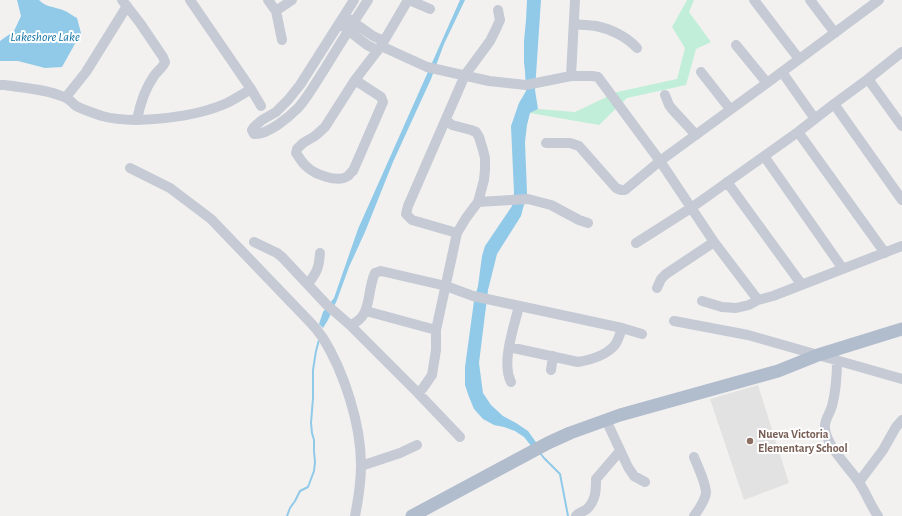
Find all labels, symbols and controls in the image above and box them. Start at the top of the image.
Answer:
water label: Lakeshore Lake [10,29,80,45]
place label: Nueva Victoria Elementary School [758,427,848,455]
marker: Nueva Victoria Elementary School [745,436,755,446]

